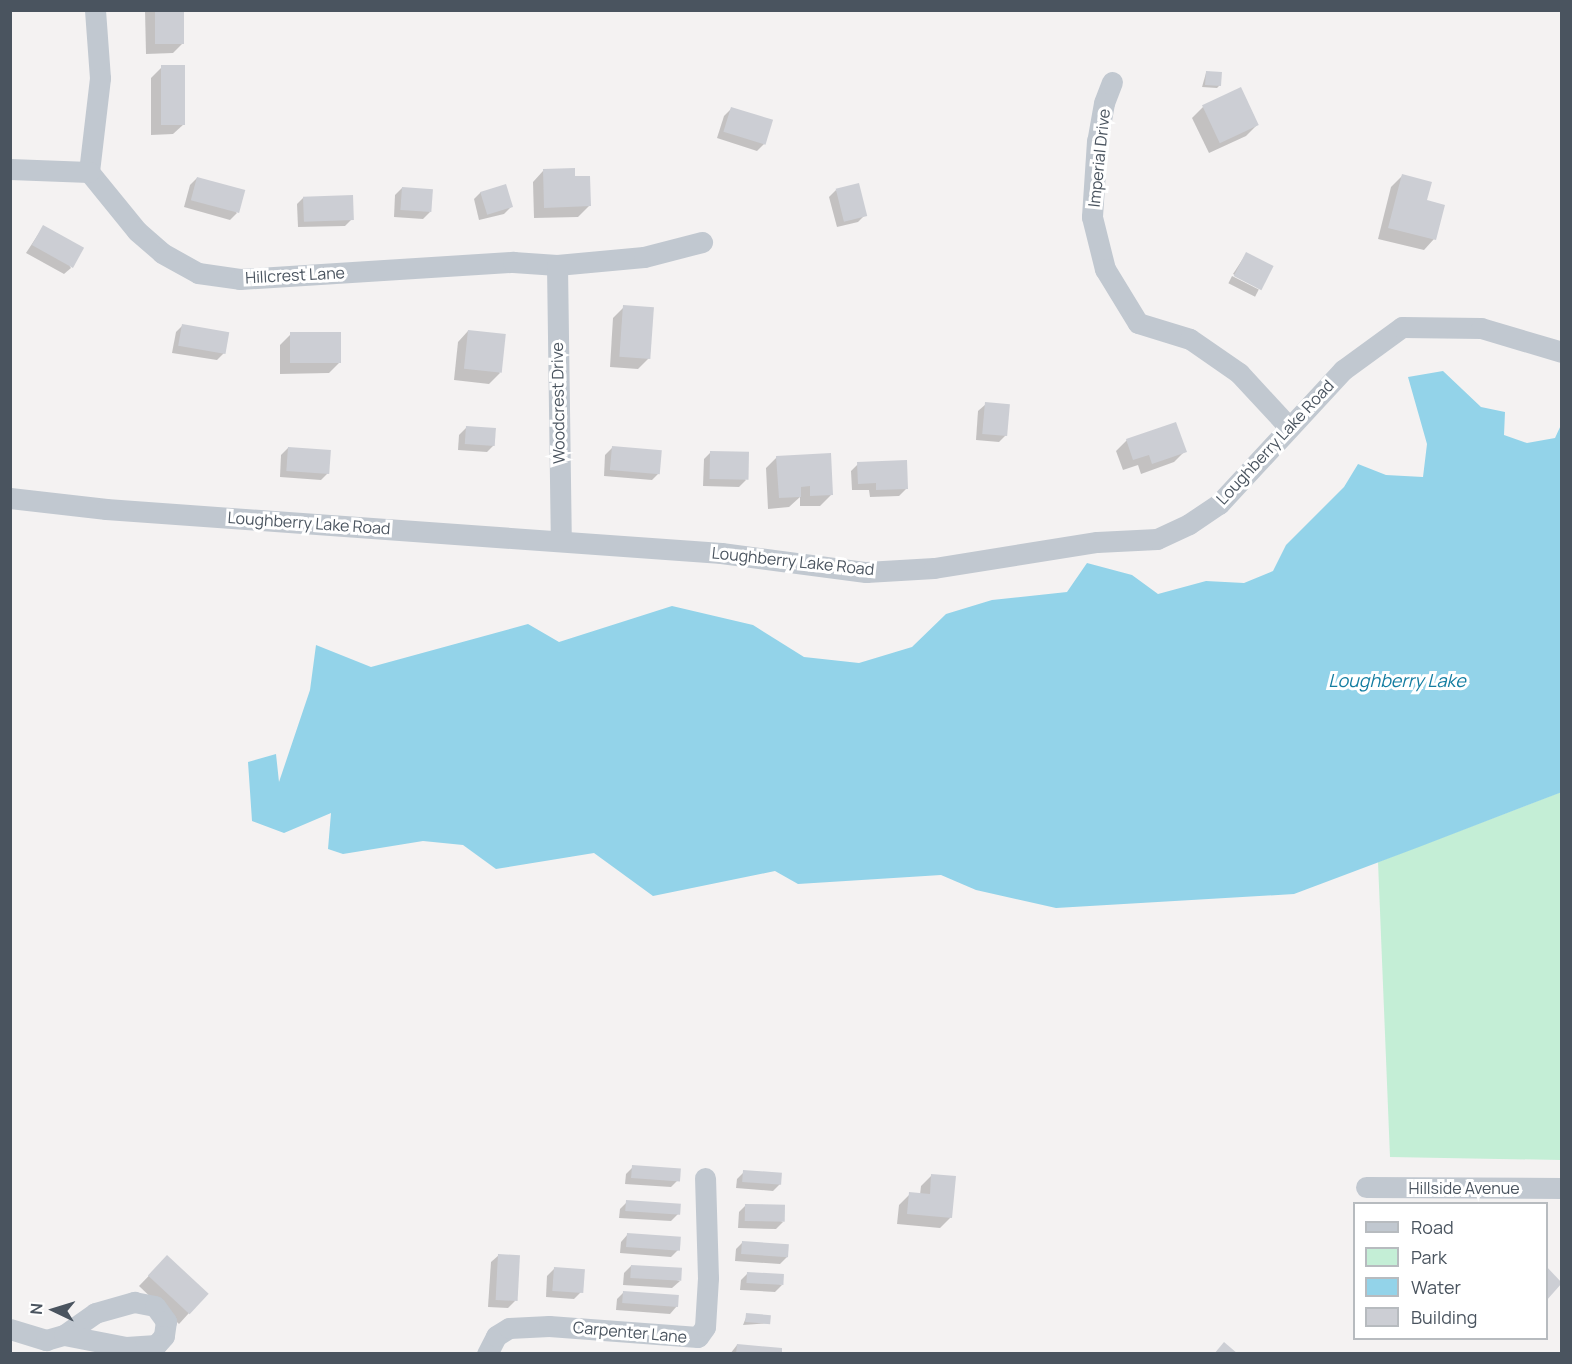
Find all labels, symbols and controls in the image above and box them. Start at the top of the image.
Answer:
street label: Imperial Drive [1084,108,1114,208]
street label: Hillcrest Lane [245,263,345,287]
street label: Woodcrest Drive [547,342,569,464]
street label: Loughberry Lake Road [1212,376,1338,508]
street label: Loughberry Lake Road [227,508,391,538]
street label: Loughberry Lake Road [711,543,875,579]
water label: Loughberry Lake [1328,669,1466,691]
street label: Hillside Avenue [1408,1178,1520,1198]
legend [1353,1202,1548,1340]
text: Road [1411,1215,1454,1239]
text: Park [1411,1245,1447,1269]
text: Water [1411,1275,1461,1299]
north arrow [24,1280,84,1340]
text: N [25,1302,47,1315]
text: Building [1411,1305,1477,1329]
street label: Carpenter Lane [572,1317,688,1347]

